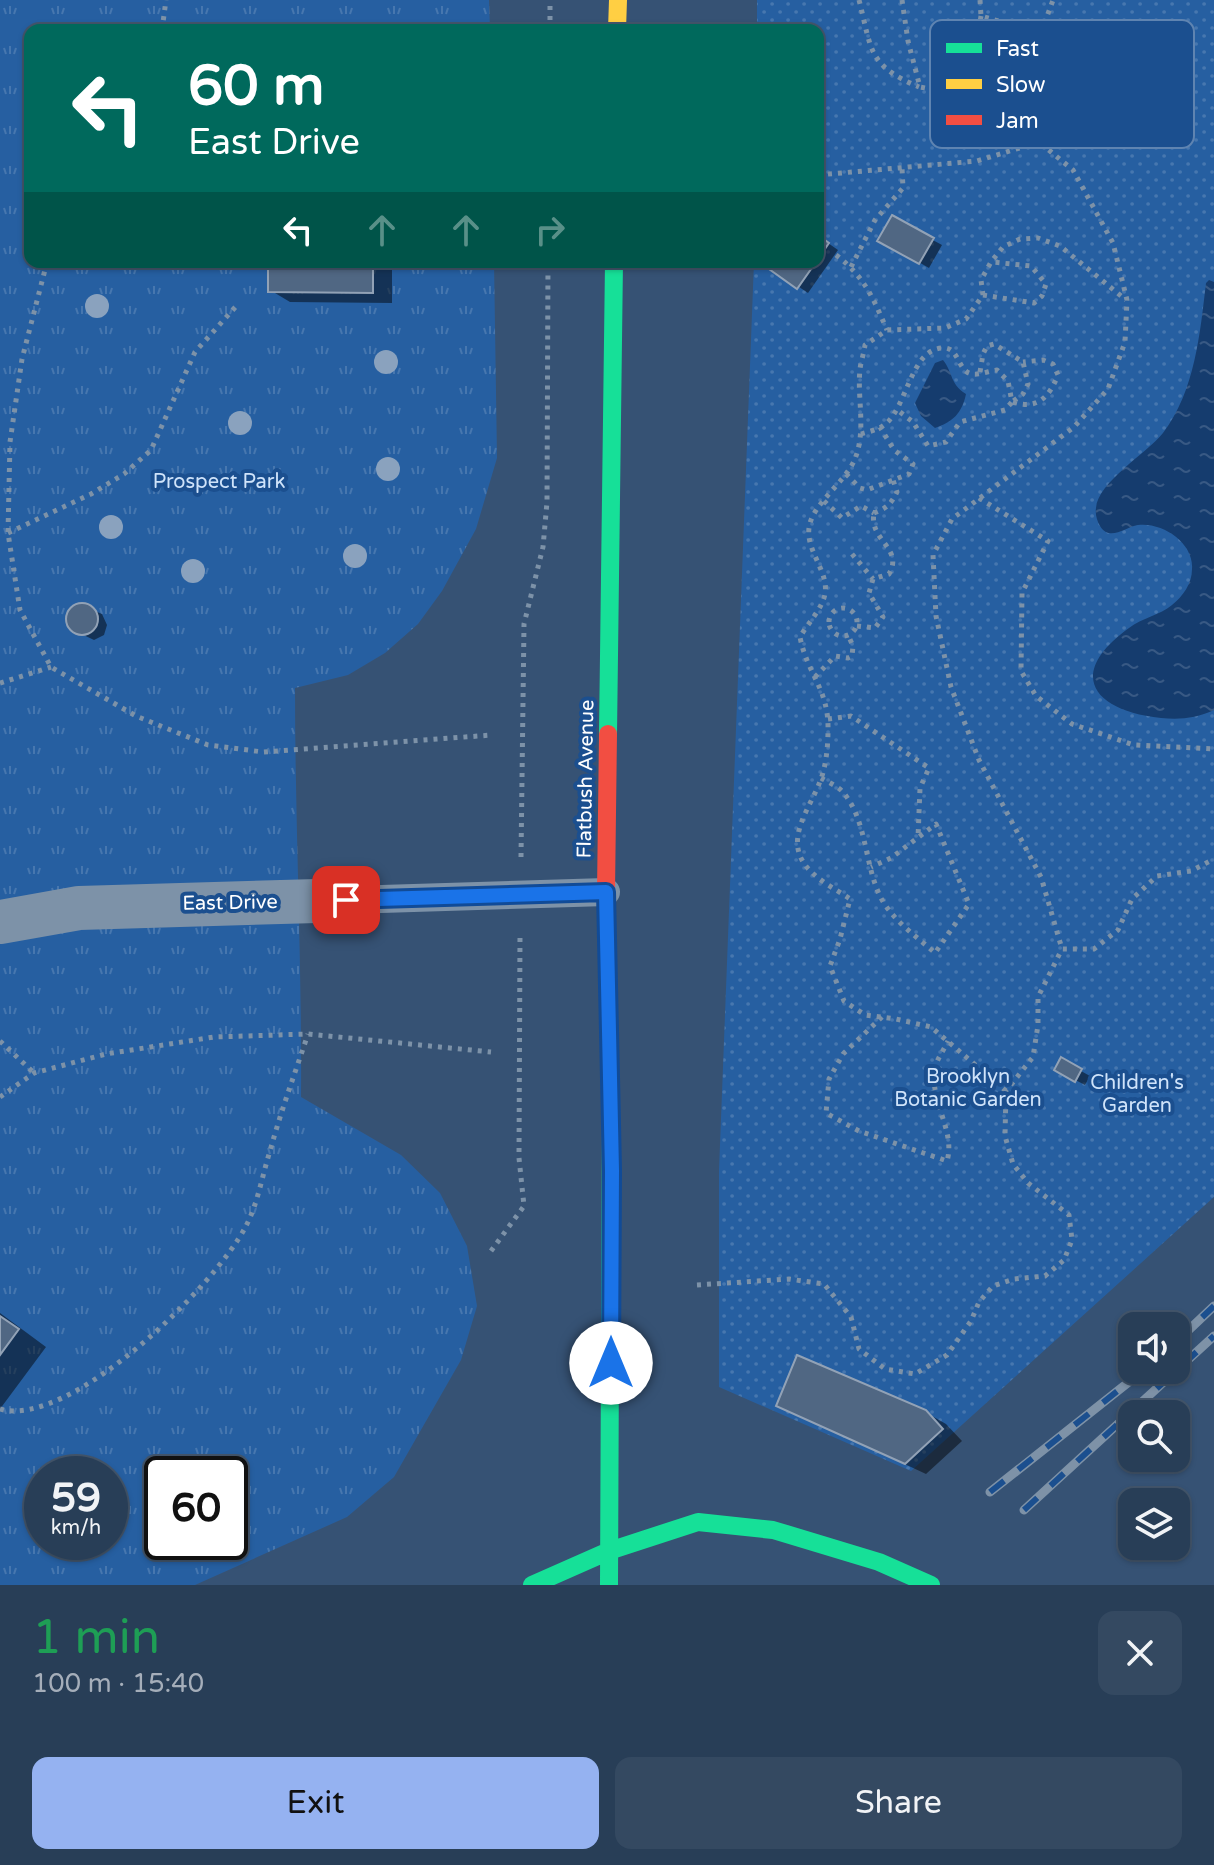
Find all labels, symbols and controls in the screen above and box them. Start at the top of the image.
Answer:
legend [930,20,1194,148]
text: Fast [996,36,1039,62]
text: 60 m [188,53,324,120]
icon: left [56,56,160,160]
text: Slow [996,72,1046,98]
text: Jam [996,108,1039,134]
text: East Drive [188,121,360,164]
icon: left [276,208,320,252]
icon: ahead [360,208,404,252]
icon: ahead [444,208,488,252]
icon: right [528,208,572,252]
park label: Prospect Park [153,470,285,494]
street label: Flatbush Avenue [573,699,599,859]
pin [312,866,380,934]
icon: arrive [324,878,368,922]
street label: East Drive [182,890,278,916]
park label: Brooklyn Botanic Garden [894,1065,1042,1112]
park label: Children's Garden [1090,1071,1184,1118]
map controls [1118,1312,1190,1560]
button: sound [1118,1312,1190,1384]
position arrow [569,1321,653,1405]
button: search [1118,1400,1190,1472]
speed limit sign: 60 [144,1456,248,1560]
text: 59 [51,1474,101,1522]
button: layers [1118,1488,1190,1560]
text: km/h [51,1516,101,1540]
text: 1 min [32,1609,160,1667]
button: close [1098,1611,1182,1695]
text: 100 m · 15:40 [32,1668,204,1699]
button: Exit [32,1757,599,1849]
button: Share [615,1757,1182,1849]

